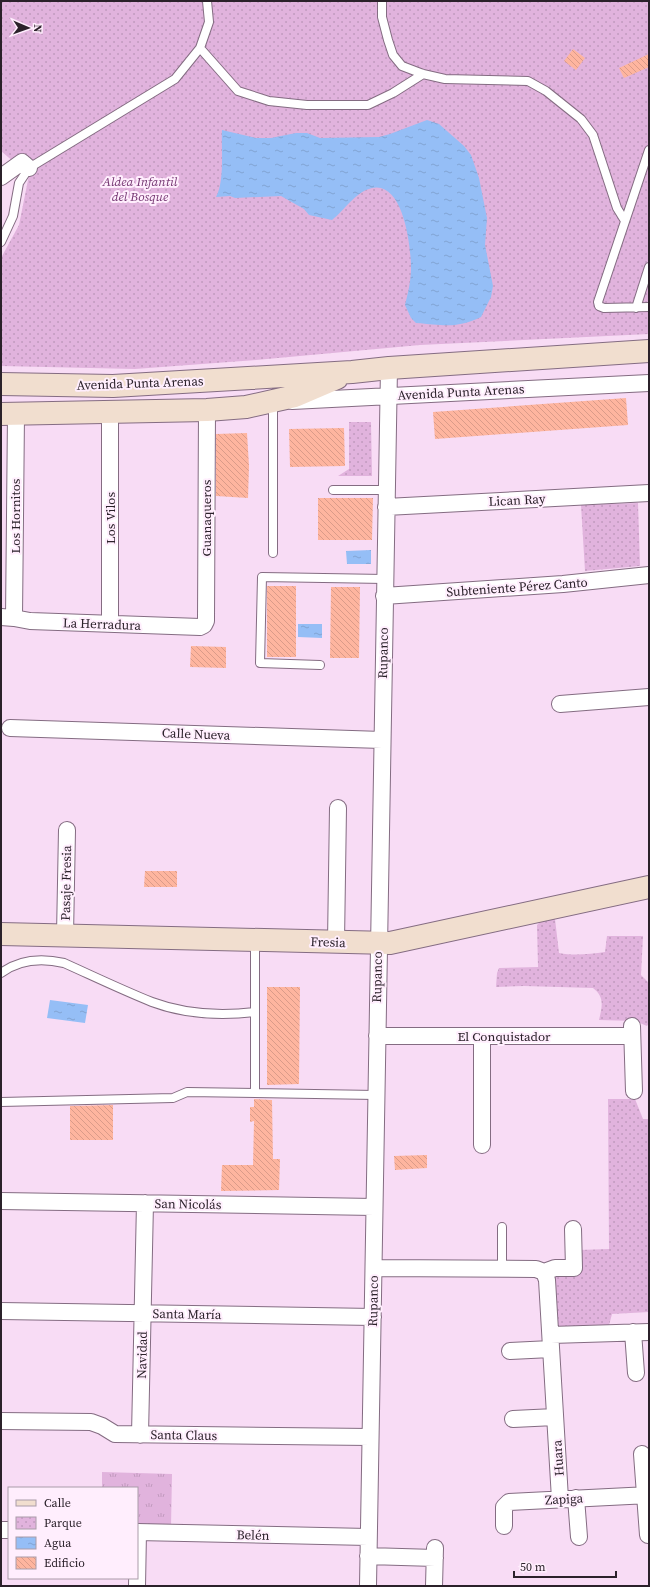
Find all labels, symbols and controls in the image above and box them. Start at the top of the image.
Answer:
north arrow [8,8,48,48]
text: N [30,24,45,33]
park label: Aldea Infantil del Bosque [102,173,178,205]
street label: Avenida Punta Arenas [76,372,204,394]
street label: Avenida Punta Arenas [397,380,525,404]
street label: Los Hornitos [7,478,24,553]
street label: Guanaqueros [198,479,215,556]
street label: Lican Ray [488,490,546,510]
street label: Los Vilos [102,492,119,544]
street label: Subteniente Pérez Canto [446,574,588,600]
street label: La Herradura [63,614,142,634]
street label: Rupanco [374,627,392,679]
street label: Calle Nueva [162,724,231,744]
street label: Pasaje Fresia [57,845,75,921]
street label: Fresia [310,933,346,951]
street label: Rupanco [368,951,386,1003]
street label: El Conquistador [457,1028,551,1045]
street label: San Nicolás [154,1195,222,1213]
street label: Rupanco [364,1275,382,1327]
street label: Santa María [152,1305,222,1323]
street label: Navidad [133,1331,151,1379]
street label: Santa Claus [151,1426,218,1444]
street label: Huara [548,1439,568,1477]
legend [8,1487,138,1579]
street label: Zapiga [545,1489,584,1508]
text: Calle [44,1495,71,1511]
text: Parque [44,1515,82,1531]
street label: Belén [236,1526,270,1544]
text: Agua [44,1535,72,1551]
scale bar [514,1553,616,1579]
text: Edificio [44,1555,85,1571]
text: 50 m [520,1559,546,1575]

